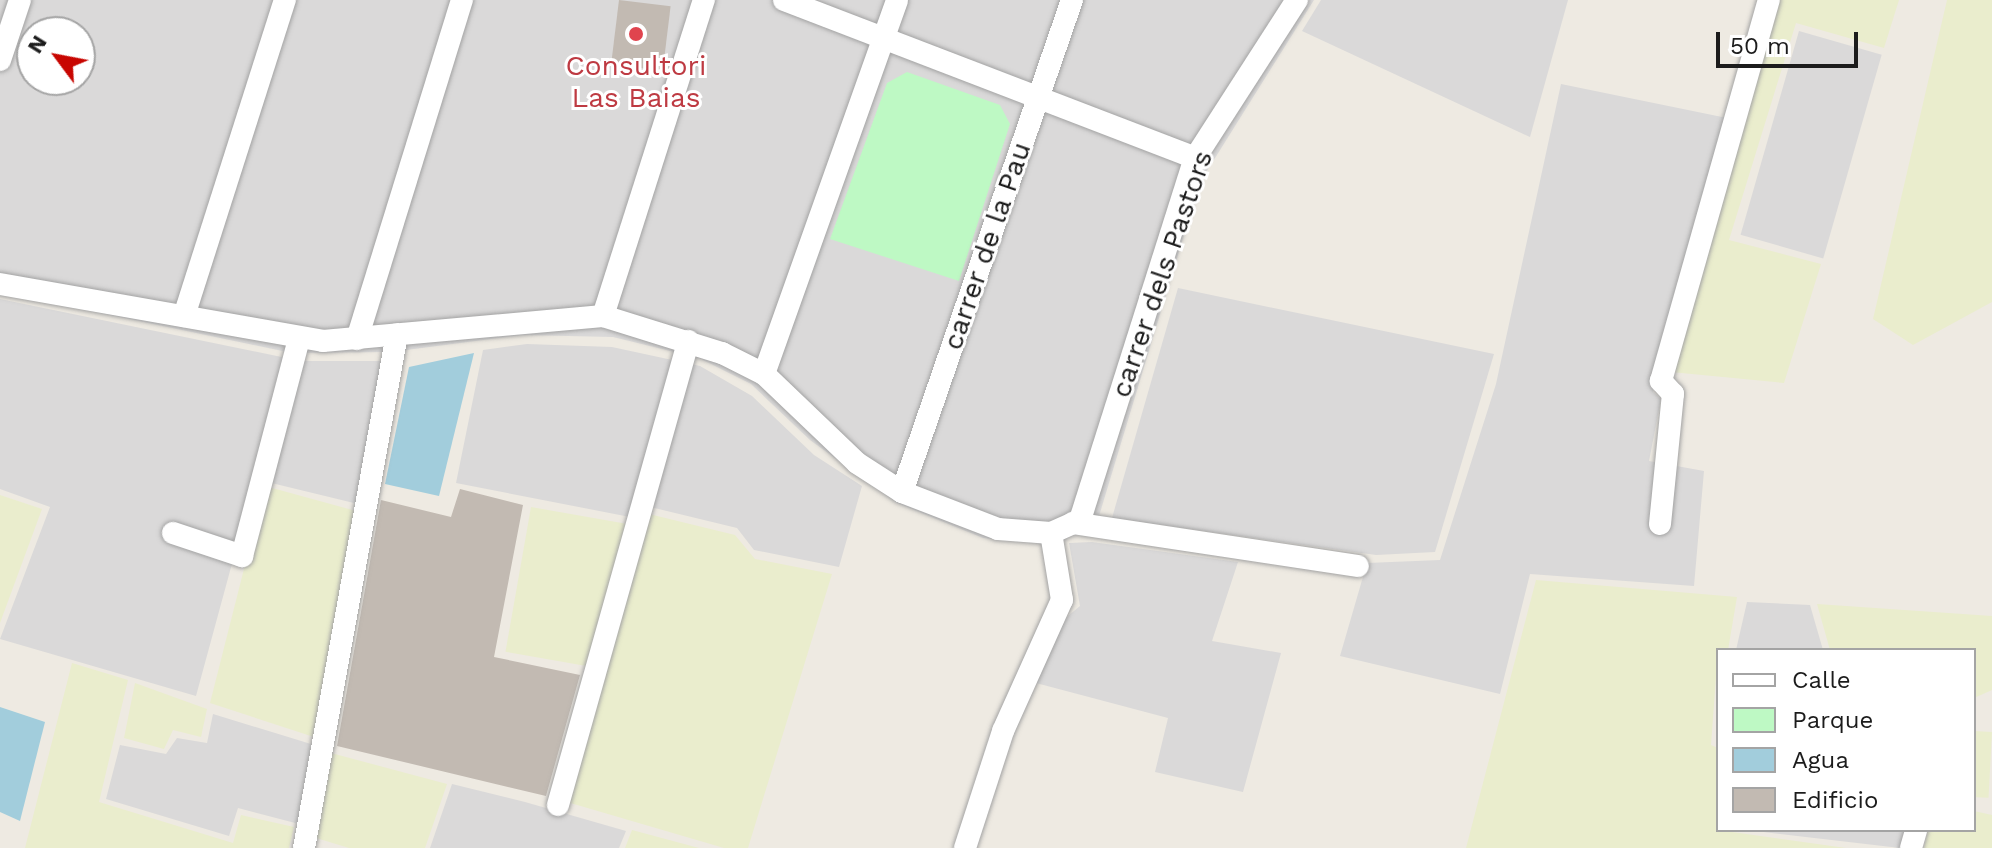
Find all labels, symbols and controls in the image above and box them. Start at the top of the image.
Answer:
north arrow [16,16,96,96]
scale bar [1720,16,1862,66]
marker: Consultori Las Baias [625,23,647,45]
text: N [22,31,52,58]
text: 50 m [1730,32,1790,60]
place label: Consultori Las Baias [566,49,706,115]
street label: carrer de la Pau [936,137,1038,355]
street label: carrer dels Pastors [1104,146,1220,402]
legend [1716,648,1976,832]
text: Calle [1792,666,1851,694]
text: Parque [1792,706,1873,734]
text: Agua [1792,746,1849,774]
text: Edificio [1792,786,1878,814]

